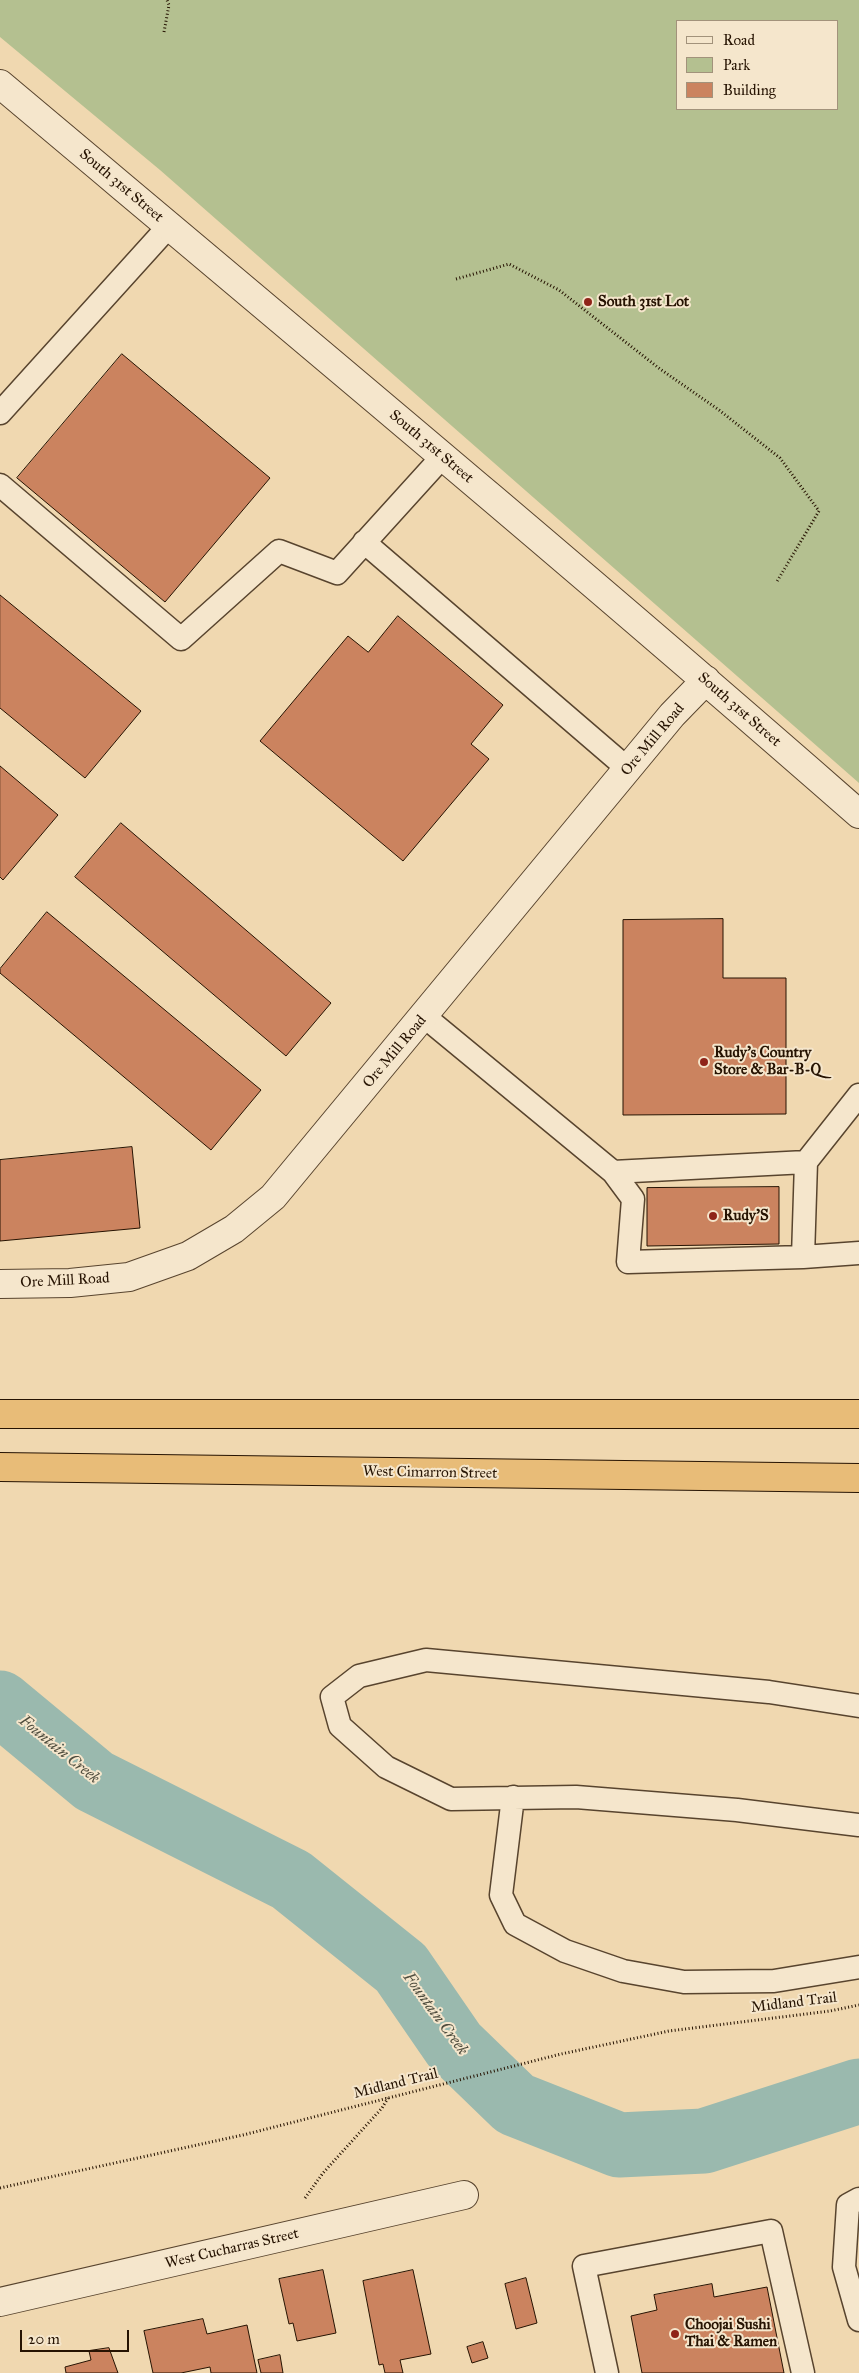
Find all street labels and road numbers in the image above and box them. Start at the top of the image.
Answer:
street label: South 31st Street [75,146,167,226]
street label: South 31st Street [385,407,477,487]
street label: South 31st Street [694,669,784,751]
street label: Ore Mill Road [617,700,689,780]
street label: Ore Mill Road [359,1012,431,1092]
street label: Ore Mill Road [20,1270,110,1292]
street label: West Cimarron Street [363,1463,497,1483]
street label: Midland Trail [750,1989,838,2017]
street label: Midland Trail [352,2065,440,2103]
street label: West Cucharras Street [163,2225,301,2273]

